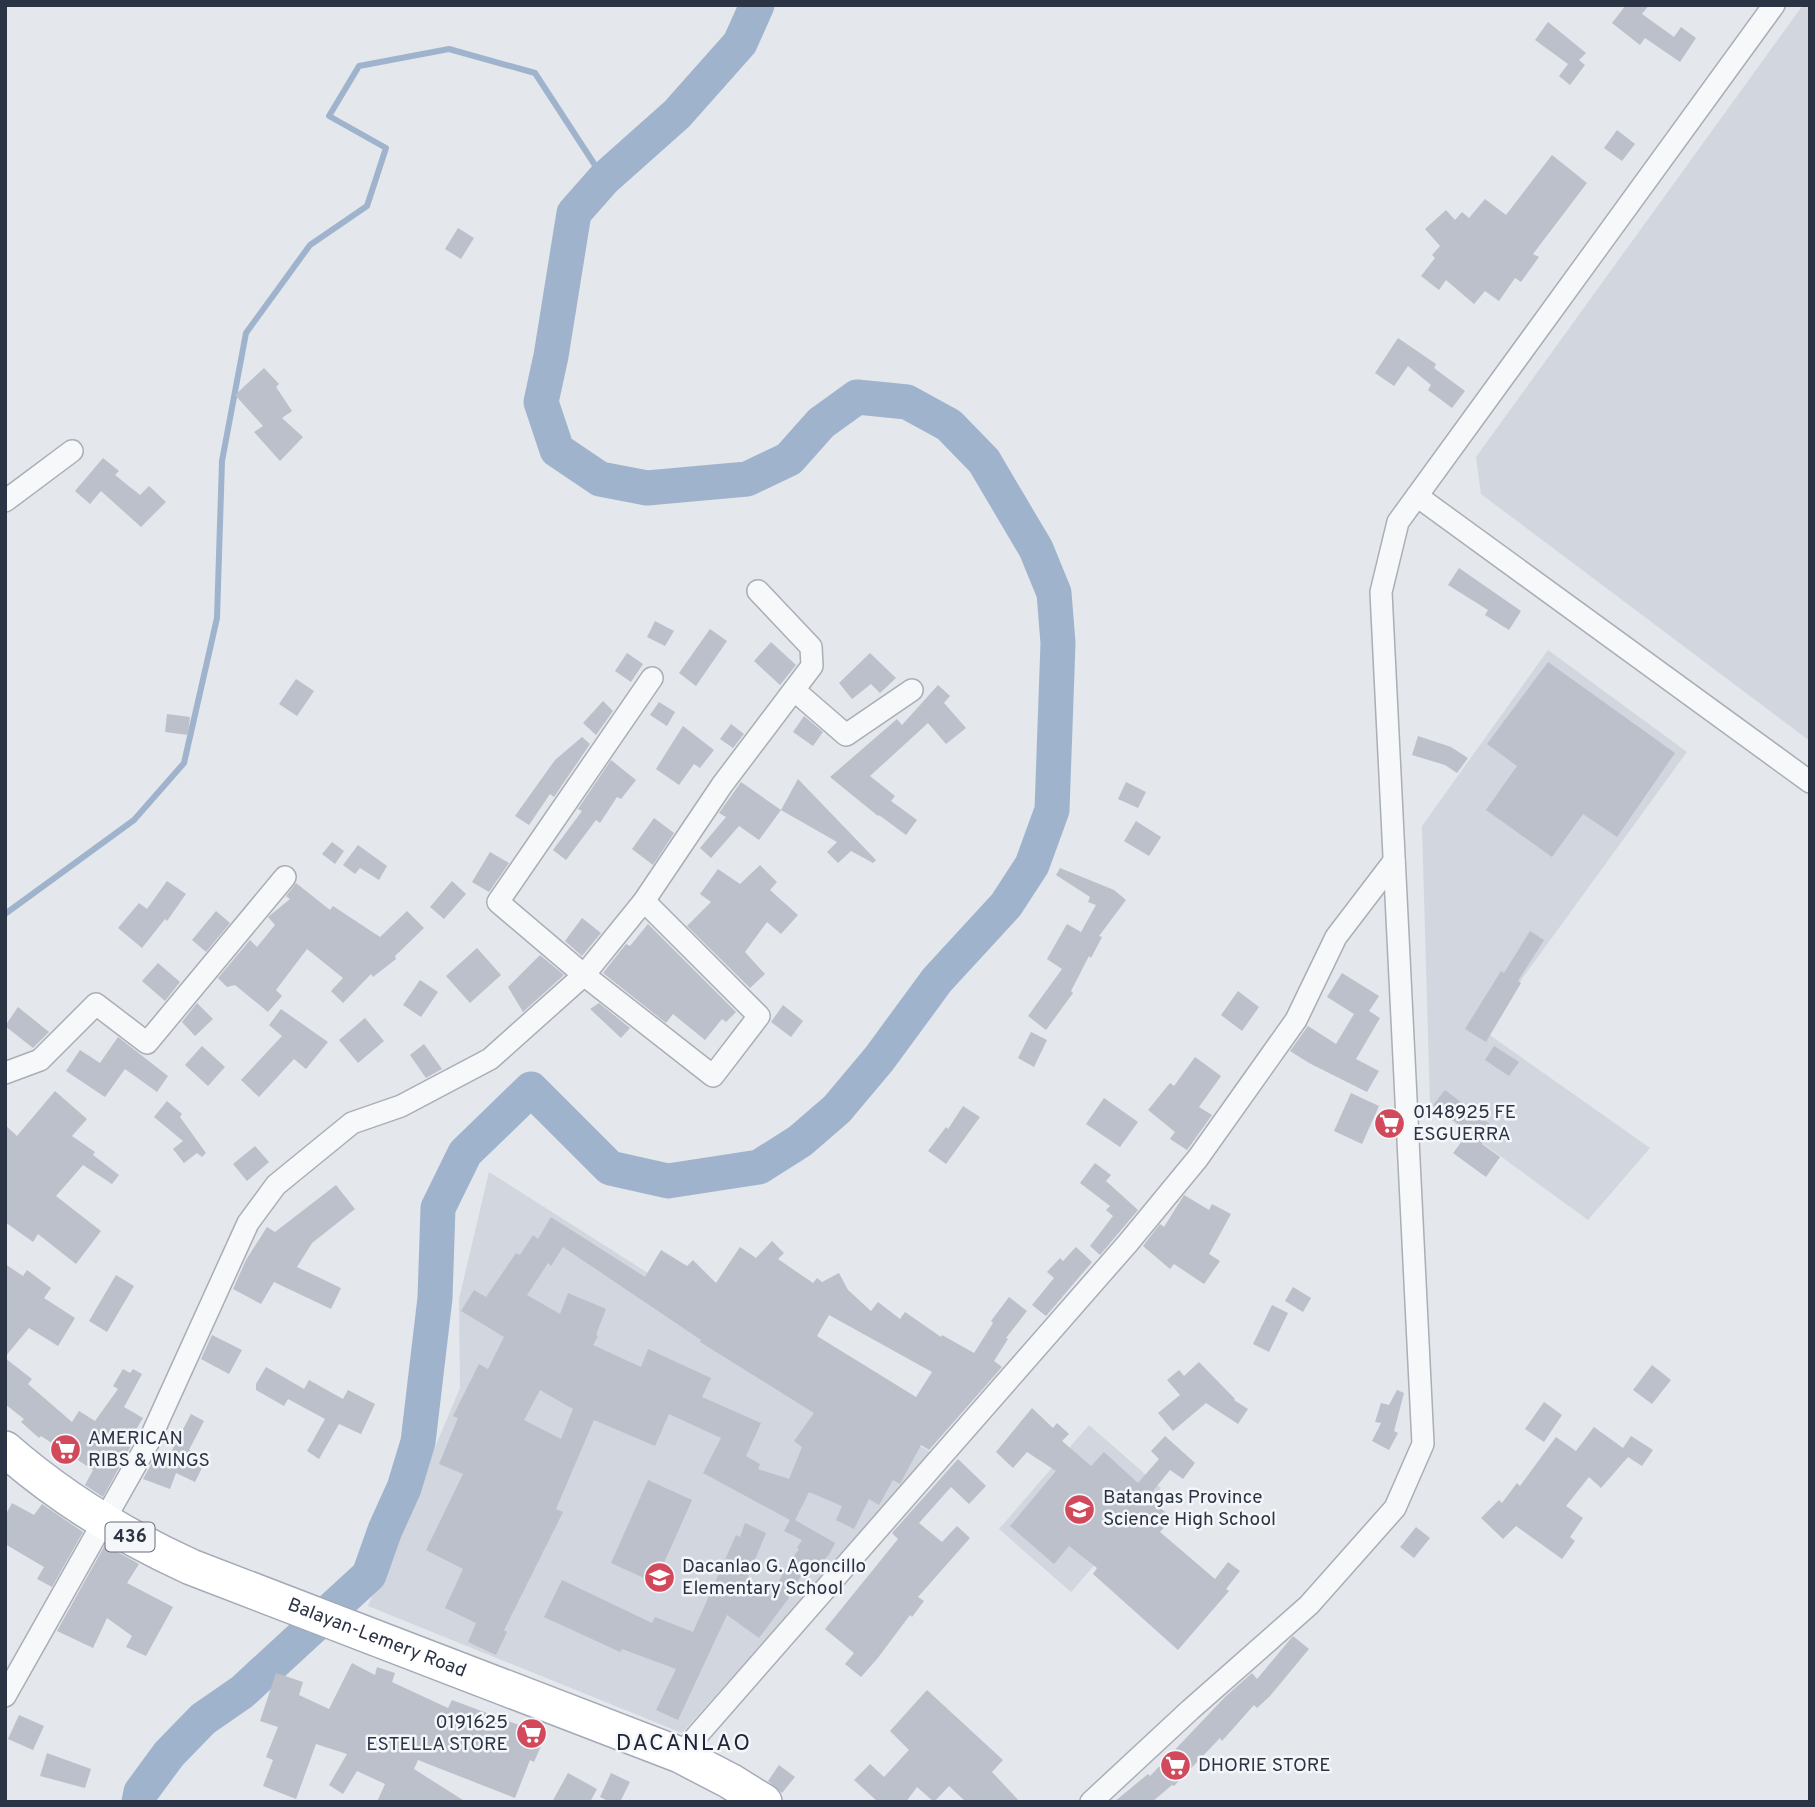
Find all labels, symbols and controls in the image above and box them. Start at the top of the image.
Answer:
place label: 0148925 FE ESGUERRA [1413,1101,1516,1147]
supermarket icon: 0148925 FE ESGUERRA [1373,1107,1407,1141]
place label: AMERICAN RIBS & WINGS [88,1427,210,1473]
supermarket icon: AMERICAN RIBS & WINGS [48,1433,82,1467]
place label: Batangas Province Science High School [1103,1486,1276,1532]
school or university icon: Batangas Province Science High School [1063,1492,1097,1526]
road number: 436 [106,1522,154,1552]
place label: Dacanlao G. Agoncillo Elementary School [682,1555,866,1601]
school or university icon: Dacanlao G. Agoncillo Elementary School [642,1561,676,1595]
street label: Balayan-Lemery Road [284,1593,469,1684]
place label: 0191625 ESTELLA STORE [366,1711,508,1757]
supermarket icon: 0191625 ESTELLA STORE [514,1717,548,1751]
district label: DACANLAO [616,1730,752,1759]
supermarket icon: DHORIE STORE [1158,1749,1192,1783]
place label: DHORIE STORE [1198,1754,1331,1778]

